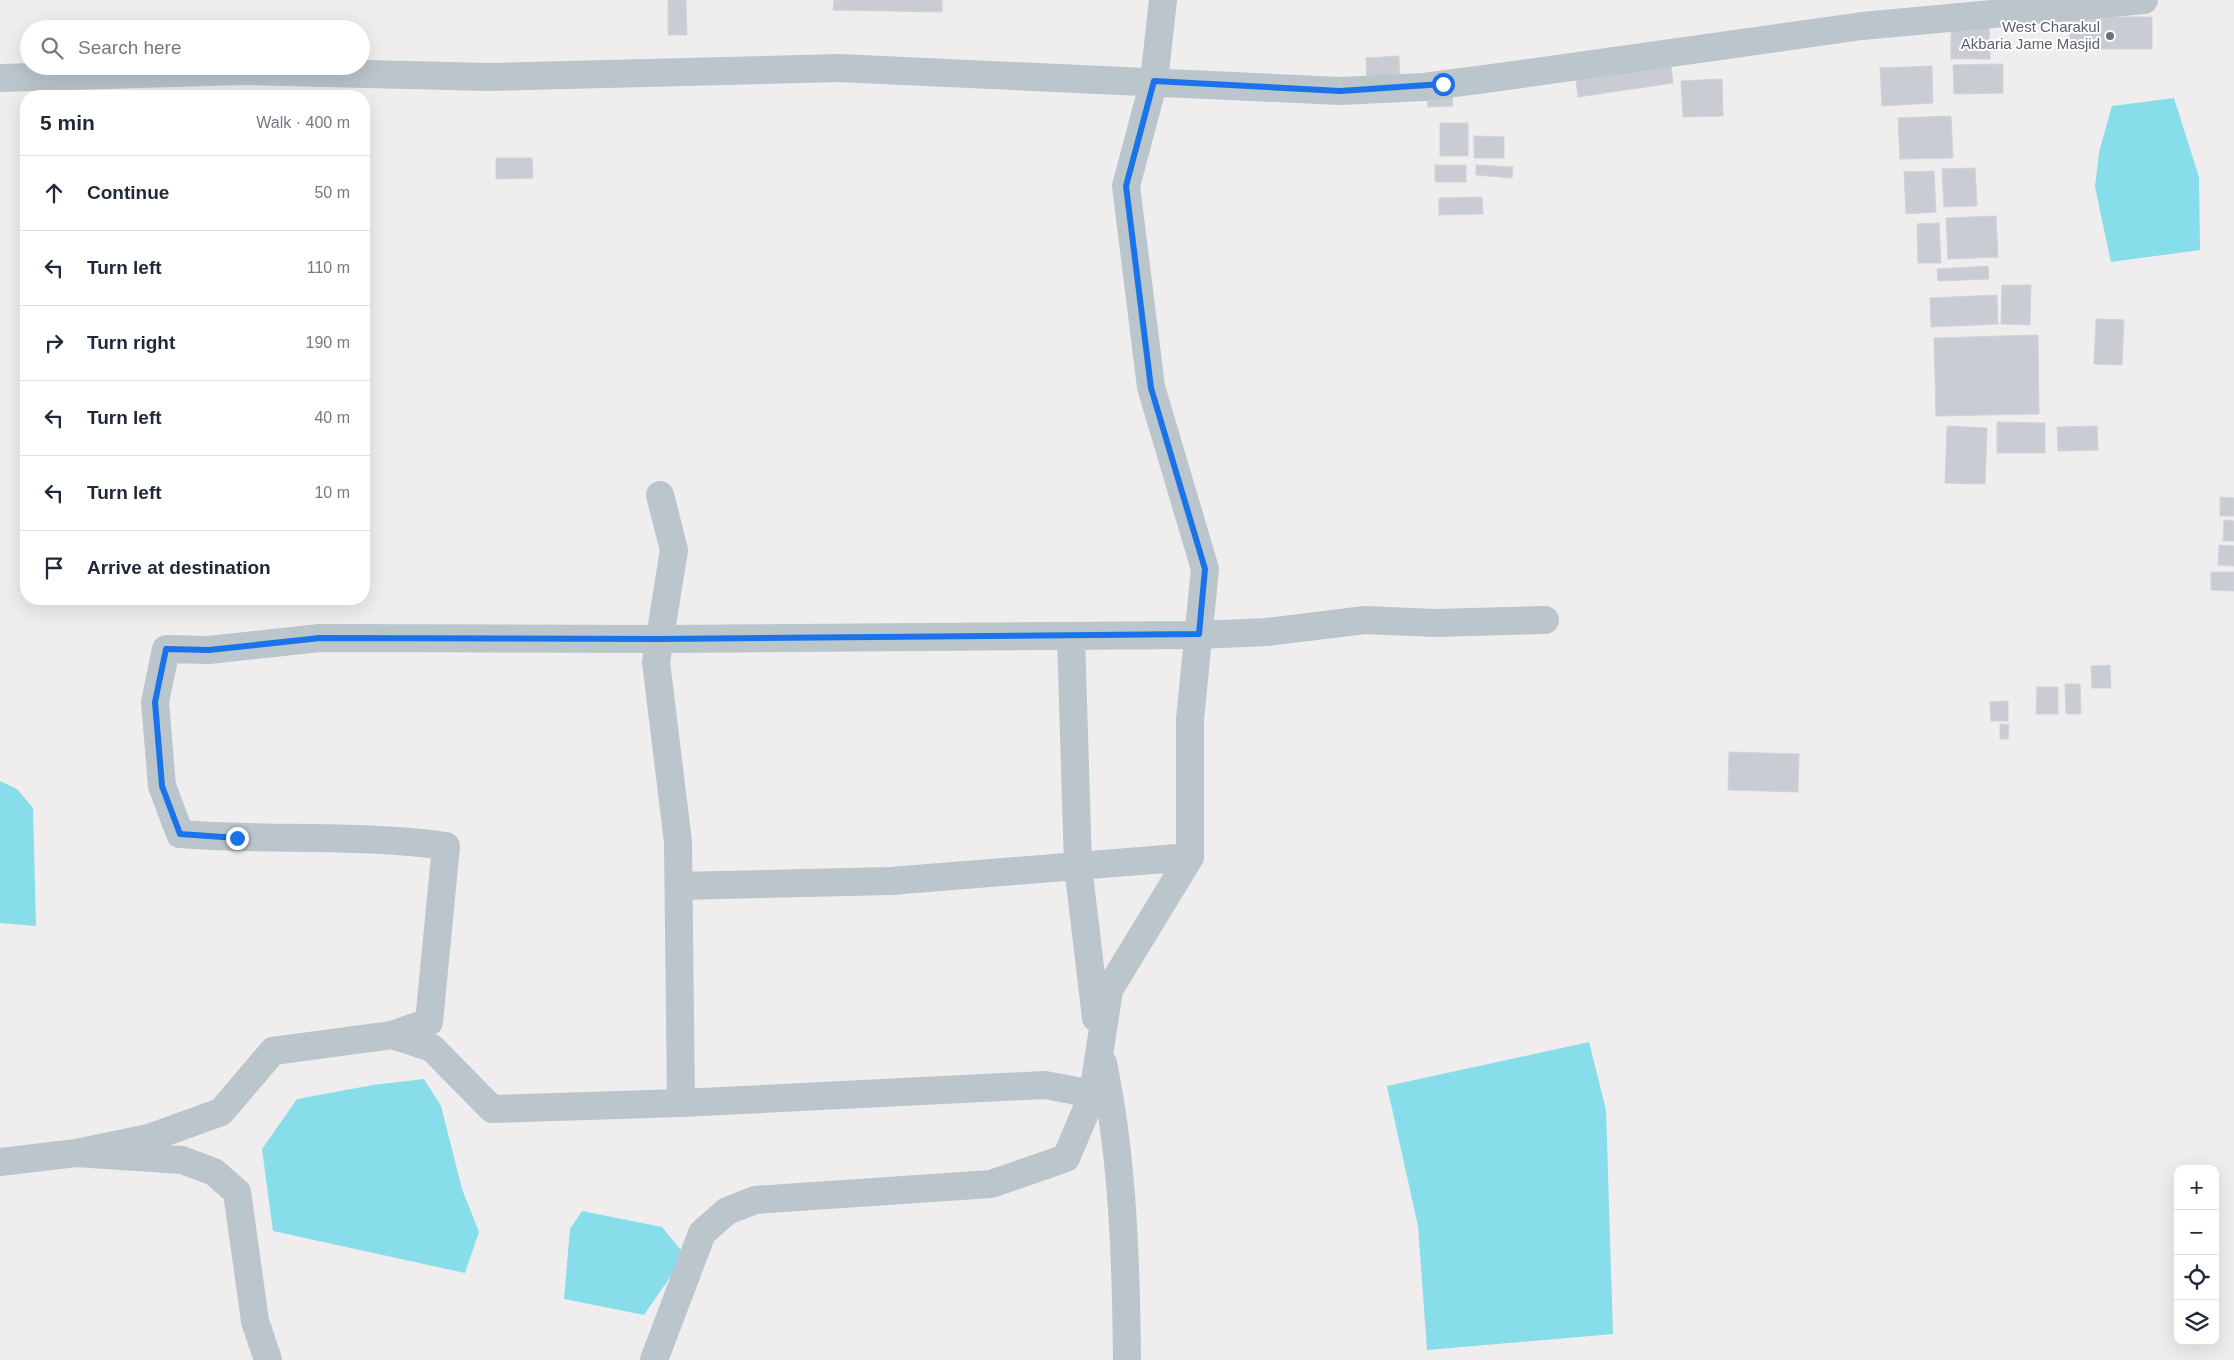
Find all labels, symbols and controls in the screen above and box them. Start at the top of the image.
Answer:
place label: West Charakul Akbaria Jame Masjid [1961,18,2100,52]
search box [20,20,370,75]
marker: West Charakul Akbaria Jame Masjid [2104,30,2116,42]
icon: search [38,34,66,62]
text: Search here [78,37,182,58]
route start [1432,73,1455,96]
text: 5 min [40,111,95,134]
text: Walk · 400 m [256,114,350,131]
icon: ahead [40,179,68,207]
text: Continue [87,182,169,203]
text: 50 m [314,184,350,201]
icon: left [40,254,68,282]
text: Turn left [87,257,162,278]
text: 110 m [307,259,350,276]
icon: right [40,329,68,357]
text: Turn right [87,332,175,353]
text: 190 m [306,334,350,351]
icon: left [40,404,68,432]
text: Turn left [87,407,162,428]
text: 40 m [314,409,350,426]
icon: left [40,479,68,507]
text: Turn left [87,482,162,503]
text: 10 m [314,484,350,501]
icon: arrive [40,554,68,582]
text: Arrive at destination [87,557,271,578]
route end [226,827,249,850]
map controls [2174,1165,2219,1345]
button: + [2174,1165,2219,1210]
button: − [2174,1210,2219,1255]
button: locate [2174,1255,2219,1300]
button: layers [2174,1300,2219,1345]

